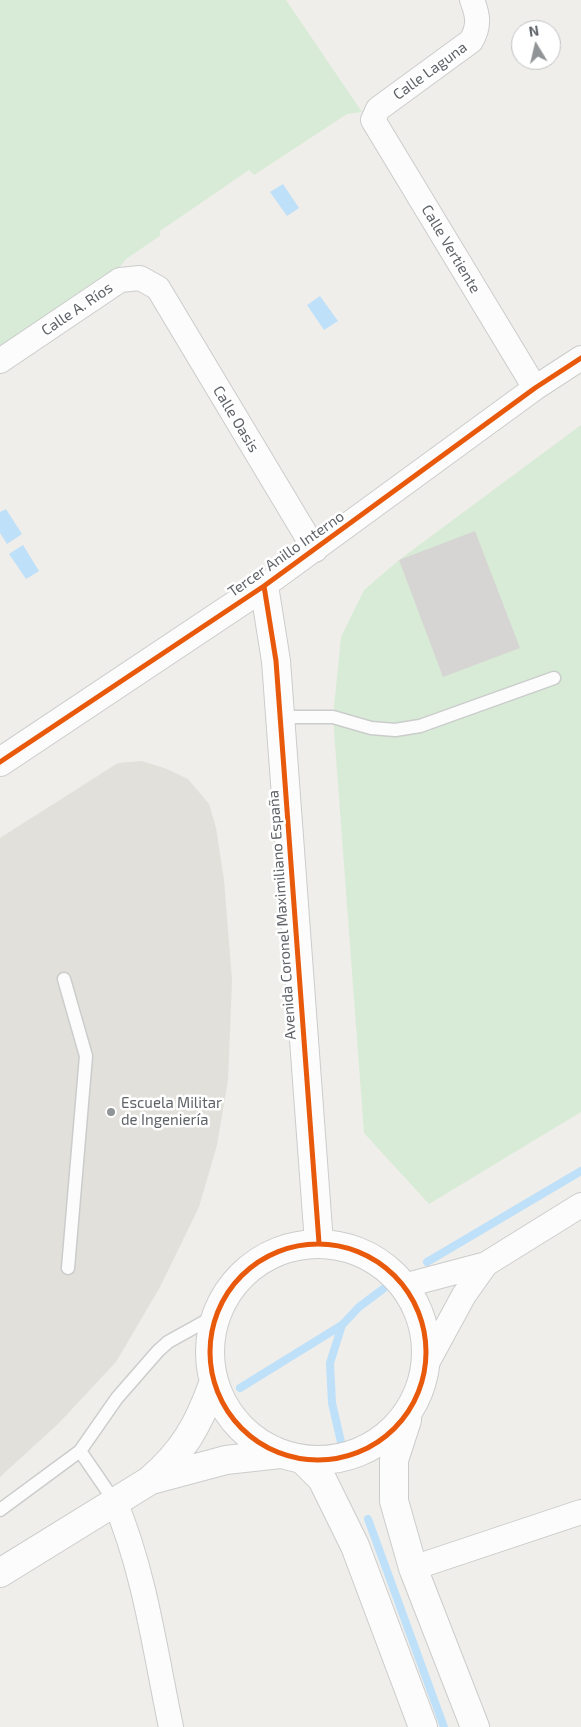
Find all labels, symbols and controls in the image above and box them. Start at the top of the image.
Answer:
north arrow [511,20,561,70]
text: N [527,21,540,40]
street label: Calle Laguna [390,38,470,104]
street label: Calle Vertiente [418,202,484,296]
street label: Calle A. Ríos [38,279,116,339]
street label: Calle Oasis [209,383,263,455]
street label: Tercer Anillo Interno [224,507,348,601]
street label: Avenida Coronel Maximiliano España [264,790,300,1040]
place label: Escuela Militar de Ingeniería [121,1094,222,1129]
marker: Escuela Militar de Ingeniería [105,1106,117,1118]

